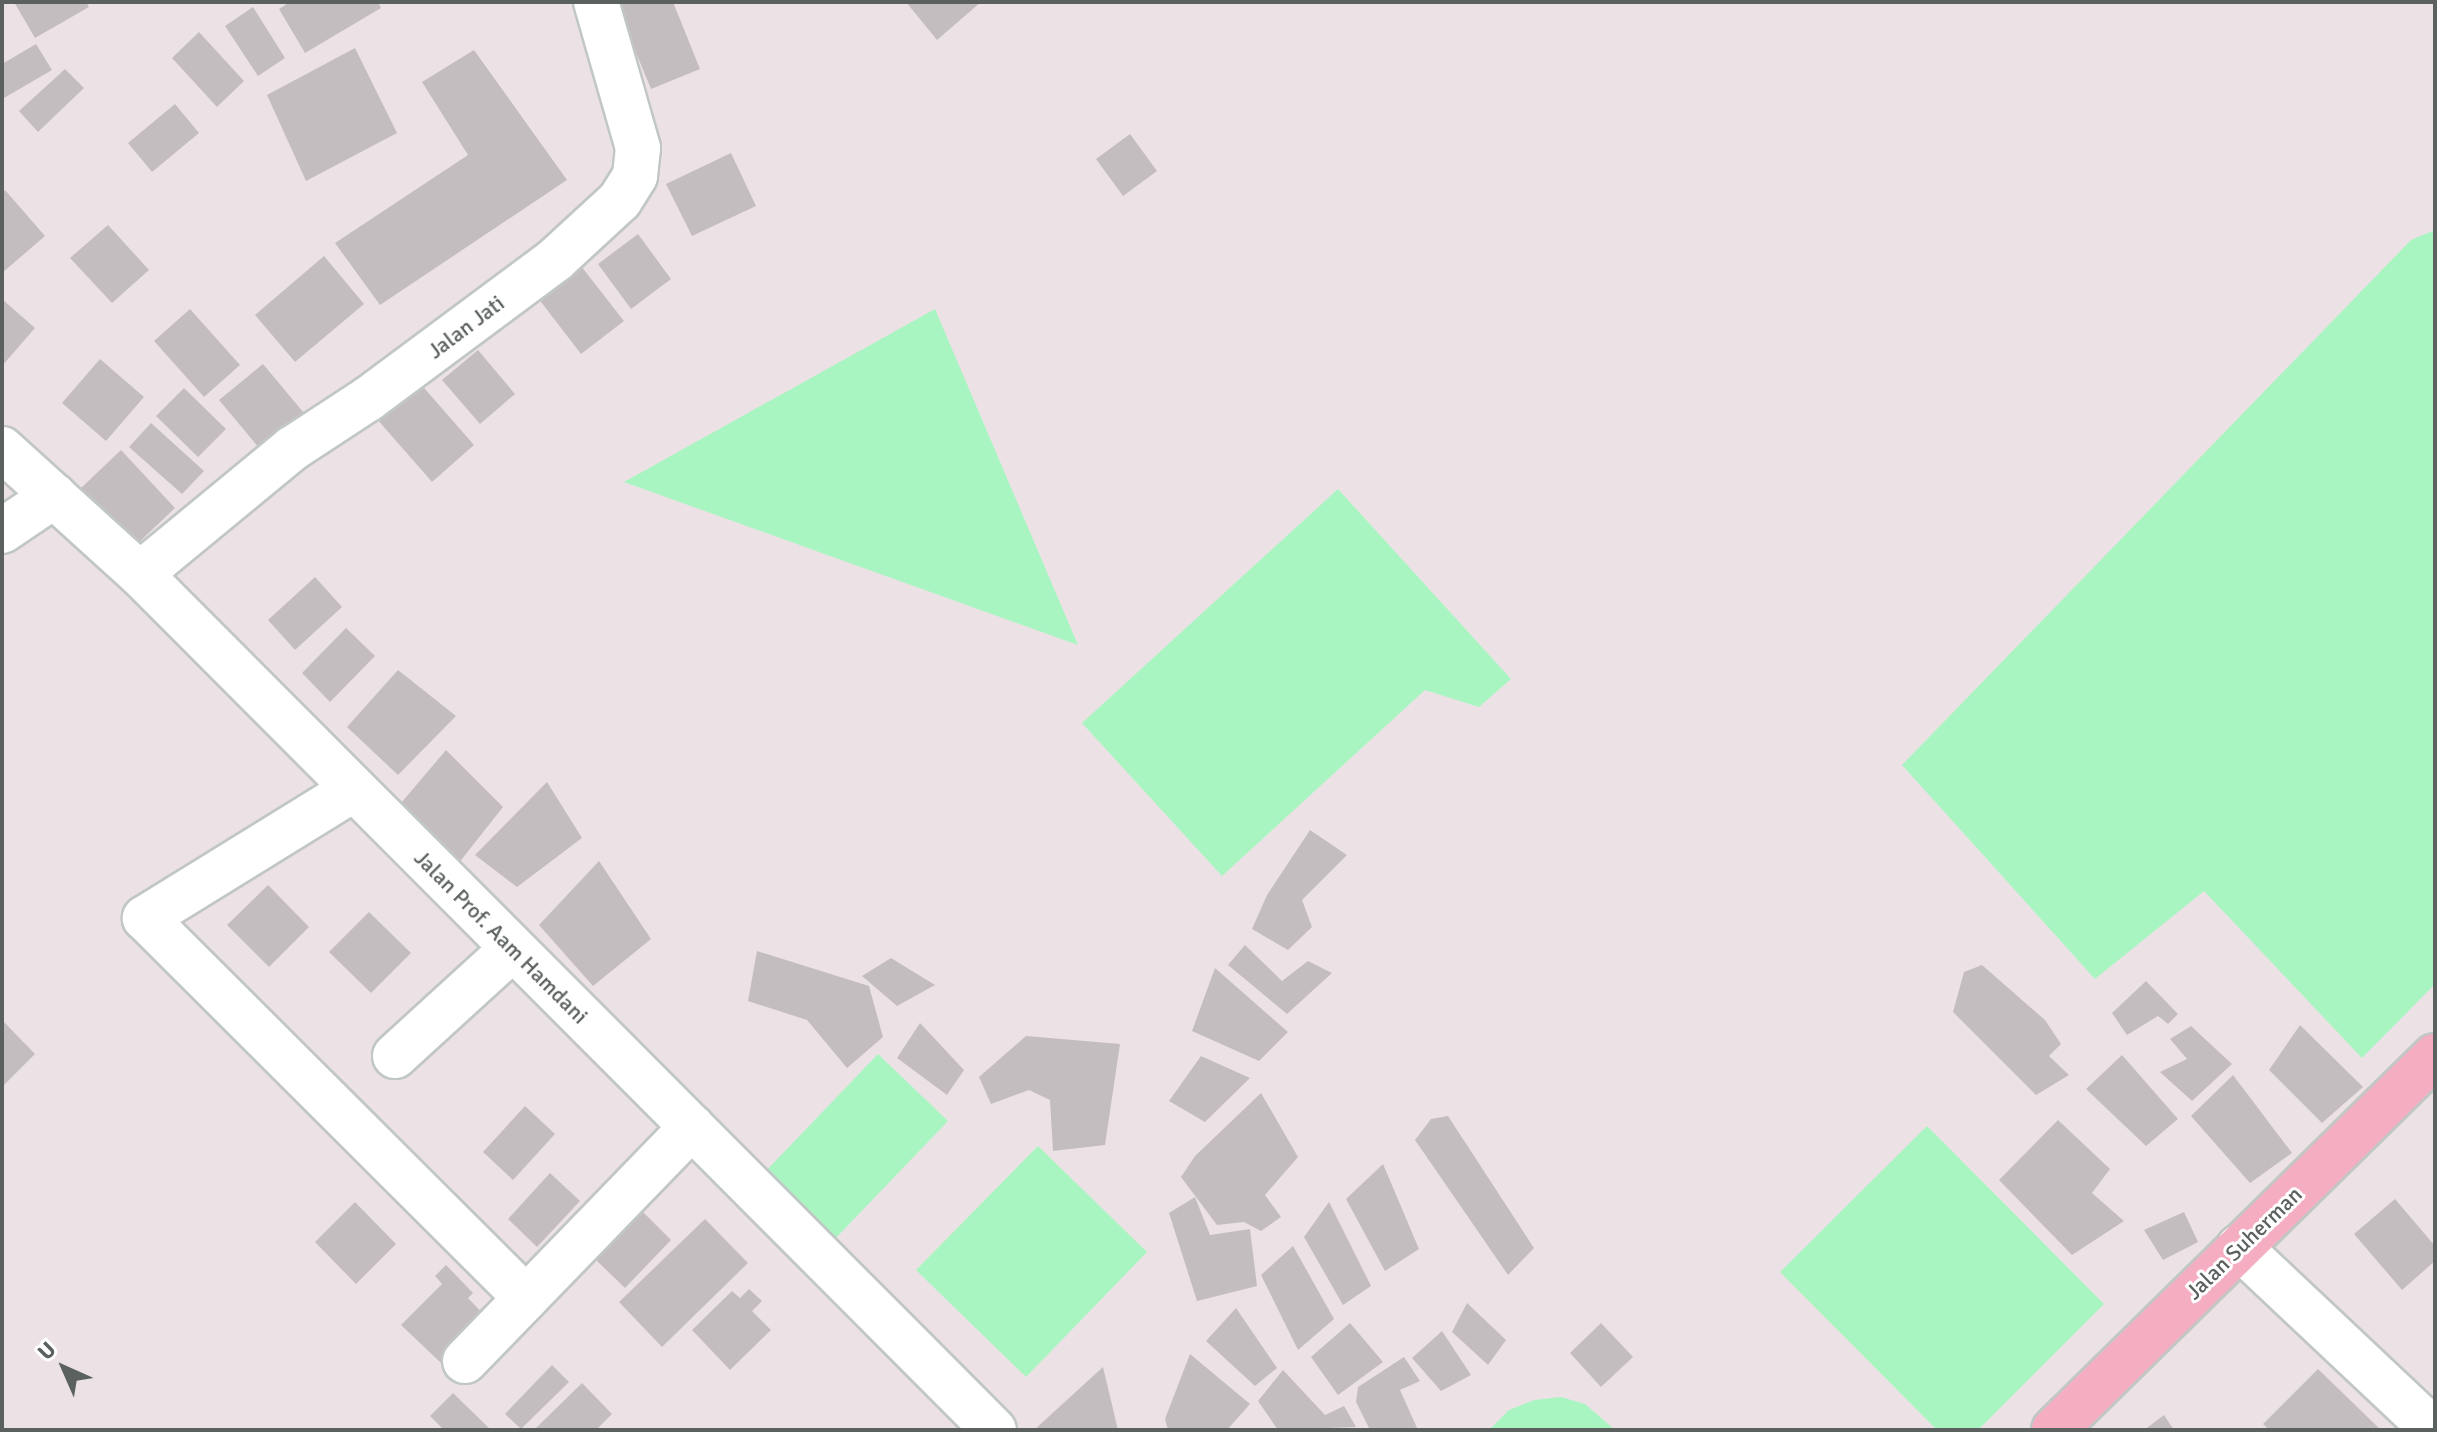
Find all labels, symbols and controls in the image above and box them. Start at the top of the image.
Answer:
street label: Jalan Jati [423,290,509,364]
street label: Jalan Prof. Aam Hamdani [409,845,593,1029]
street label: Jalan Suherman [2181,1181,2307,1305]
north arrow [24,1328,104,1408]
text: U [32,1336,61,1365]

